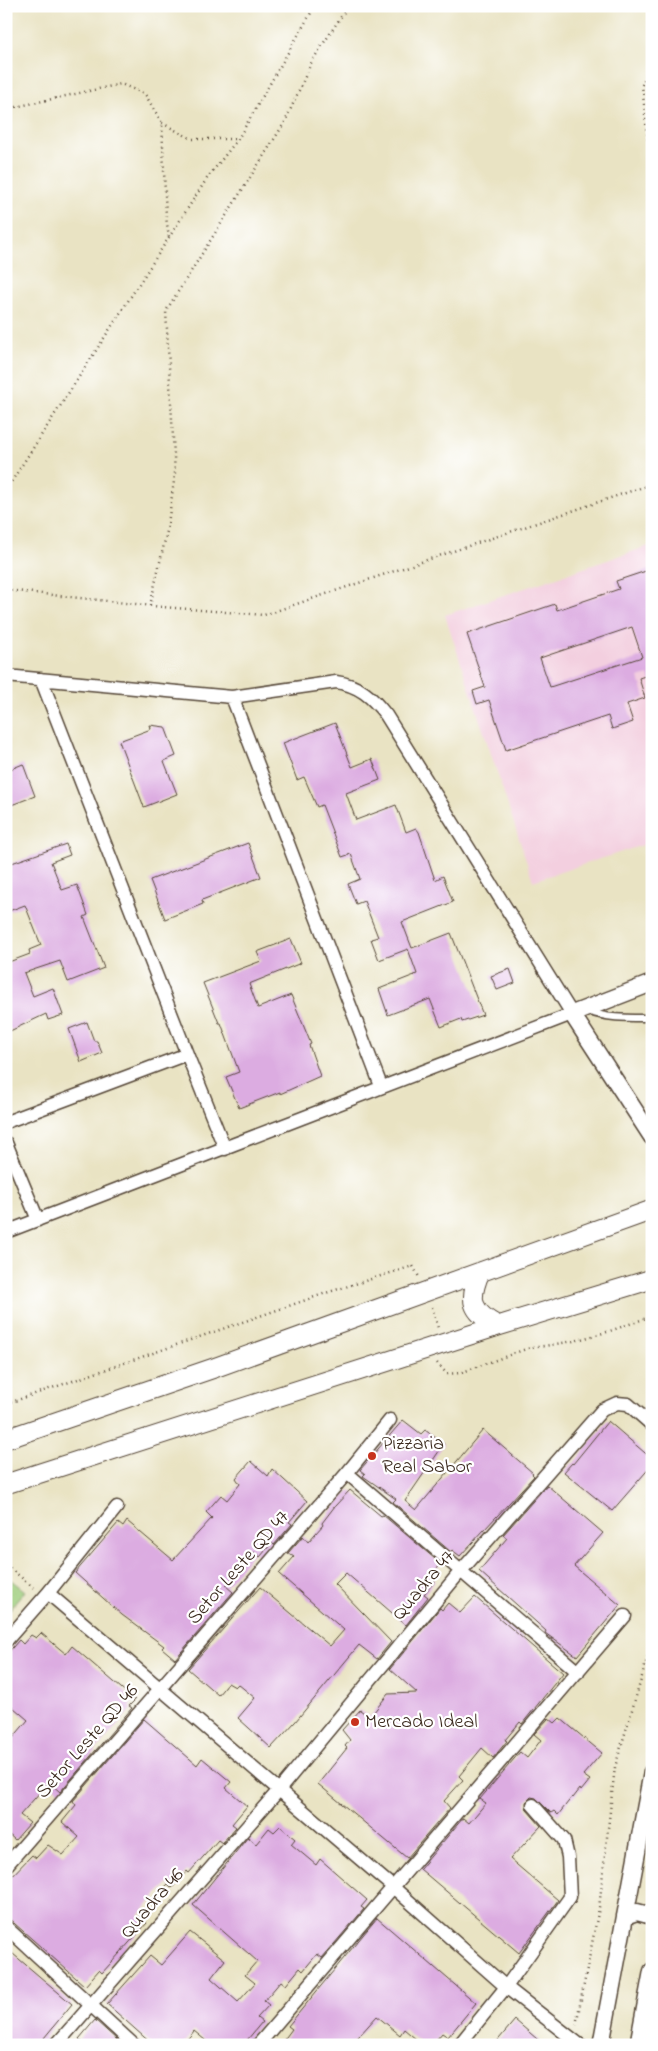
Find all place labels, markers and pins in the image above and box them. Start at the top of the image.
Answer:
place label: Pizzaria Real Sabor [382,1430,473,1482]
marker: Pizzaria Real Sabor [366,1450,378,1462]
place label: Mercado Ideal [365,1708,478,1737]
marker: Mercado Ideal [349,1716,361,1728]

